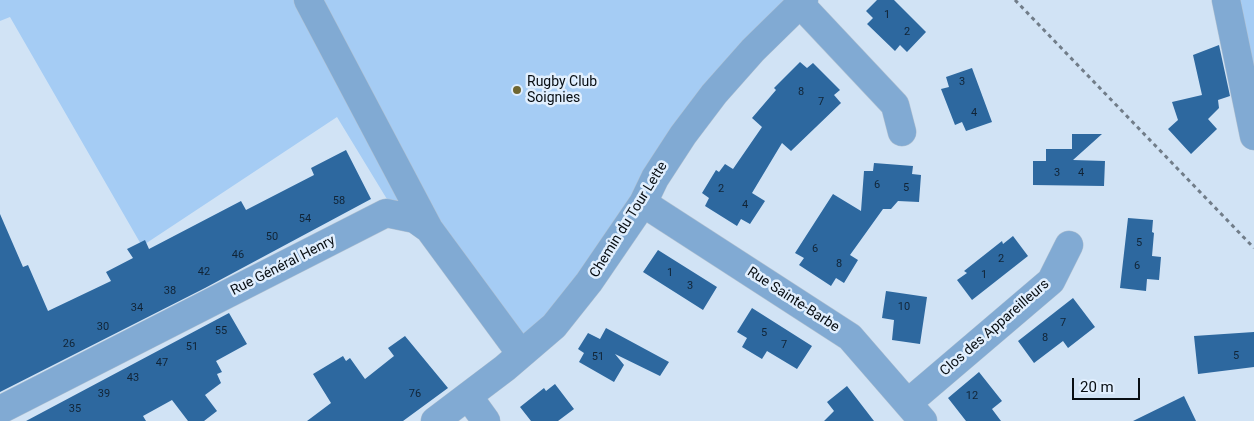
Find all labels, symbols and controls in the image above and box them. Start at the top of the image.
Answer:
house number: 1 [884,8,890,22]
house number: 2 [904,25,910,39]
place label: Rugby Club Soignies [527,74,597,106]
house number: 3 [959,75,965,89]
marker: Rugby Club Soignies [511,84,523,96]
house number: 8 [798,85,804,99]
house number: 7 [818,95,824,109]
house number: 4 [971,106,977,120]
street label: Chemin du Tour Lette [587,159,671,281]
house number: 3 [1054,166,1060,180]
house number: 4 [1078,166,1084,180]
house number: 6 [874,178,880,192]
house number: 5 [903,181,909,195]
house number: 2 [718,182,724,196]
house number: 58 [333,194,345,208]
house number: 4 [742,198,748,212]
house number: 54 [299,212,311,226]
house number: 50 [266,230,278,244]
street label: Rue Général Henry [228,232,338,300]
house number: 5 [1136,236,1142,250]
house number: 6 [812,242,818,256]
house number: 46 [232,248,244,262]
house number: 2 [998,252,1004,266]
house number: 8 [836,257,842,271]
house number: 6 [1134,259,1140,273]
street label: Rue Sainte-Barbe [744,264,842,336]
house number: 42 [198,265,210,279]
house number: 1 [667,266,673,280]
house number: 1 [981,268,987,282]
street label: Clos des Appareilleurs [937,276,1053,380]
house number: 3 [687,279,693,293]
house number: 38 [164,284,176,298]
house number: 10 [898,300,910,314]
house number: 34 [131,301,143,315]
house number: 7 [1060,316,1066,330]
house number: 30 [97,320,109,334]
house number: 55 [215,324,227,338]
house number: 5 [761,326,767,340]
house number: 8 [1042,331,1048,345]
house number: 26 [63,337,75,351]
house number: 7 [781,338,787,352]
house number: 51 [186,340,198,354]
house number: 5 [1233,349,1239,363]
house number: 51 [592,350,604,364]
house number: 47 [156,356,168,370]
scale bar [1074,368,1142,400]
house number: 43 [127,371,139,385]
text: 20 m [1080,378,1114,396]
house number: 39 [98,387,110,401]
house number: 76 [409,387,421,401]
house number: 12 [966,389,978,403]
house number: 35 [69,402,81,416]

